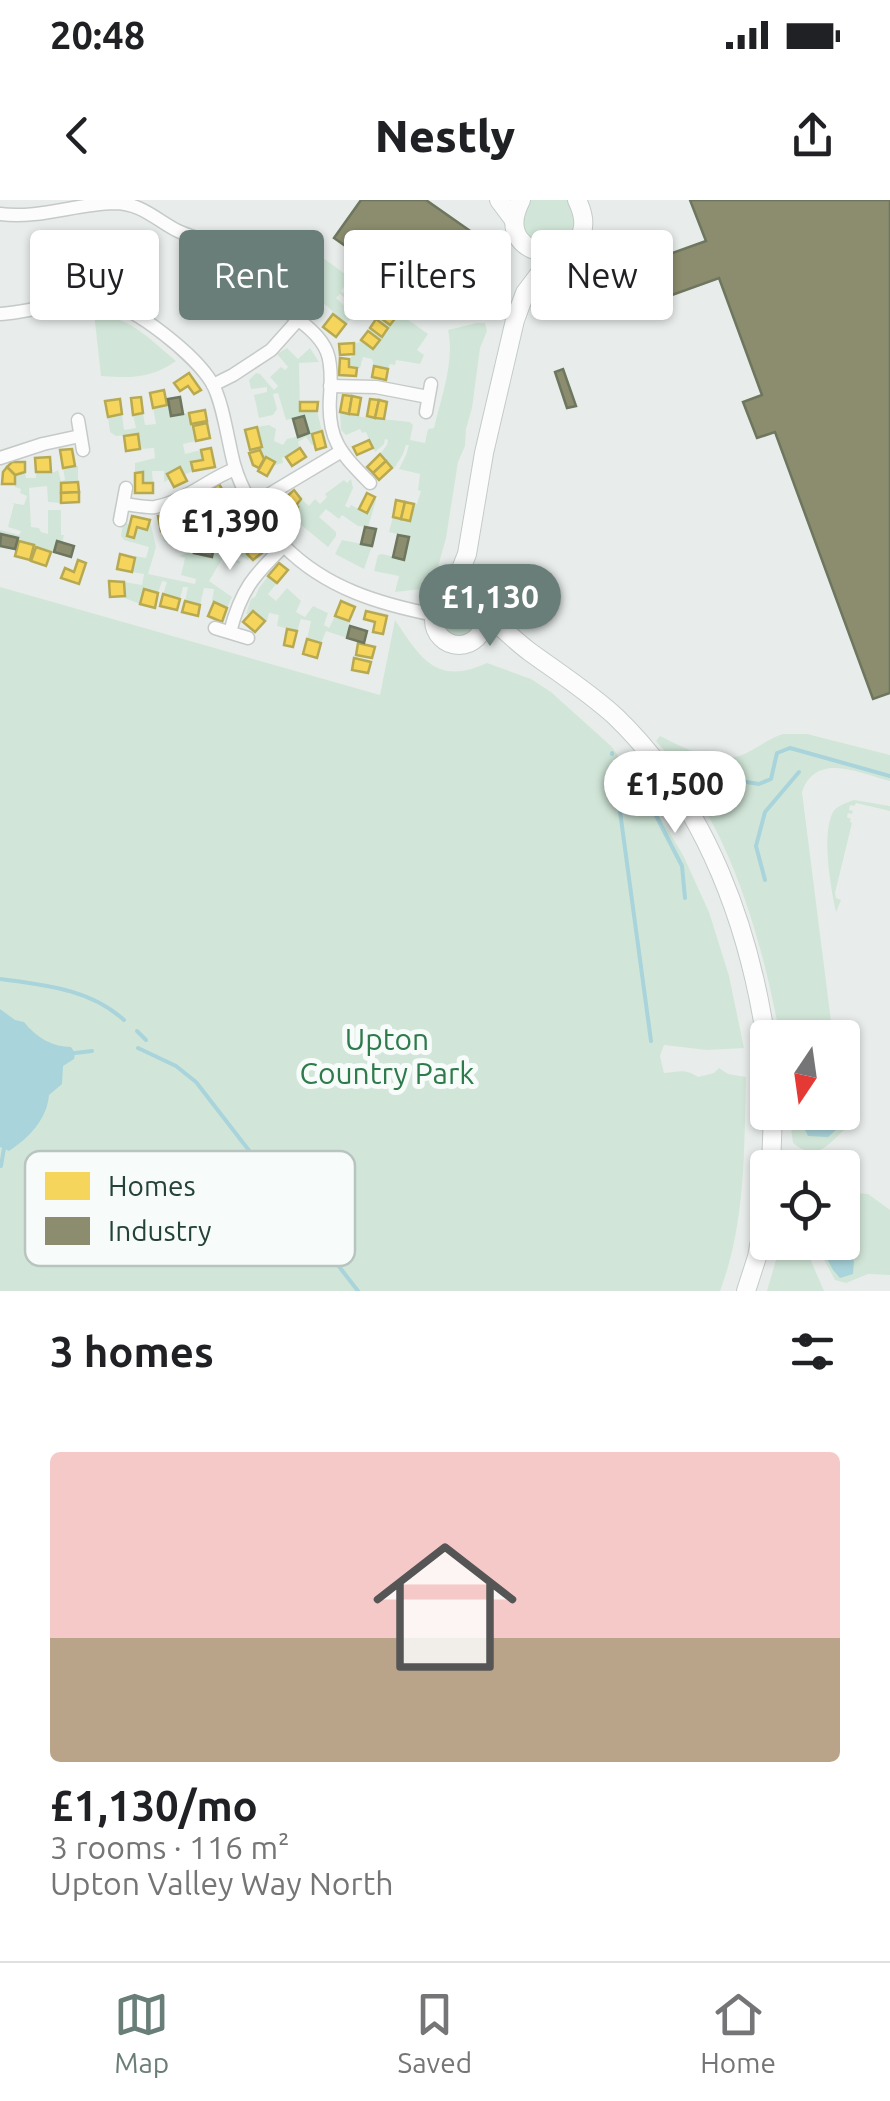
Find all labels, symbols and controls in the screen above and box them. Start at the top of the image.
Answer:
text: 20:48 [50,14,145,56]
icon: back [50,108,105,163]
icon: share [785,108,840,163]
text: Nestly [375,110,515,161]
chip: Buy [30,230,159,320]
chip: Rent [179,230,324,320]
chip: Filters [344,230,511,320]
chip: New [531,230,673,320]
pin: £1,390 [149,488,311,573]
text: £1,390 [181,502,279,538]
pin: £1,130 [409,564,571,649]
text: £1,130 [441,578,539,614]
pin: £1,500 [594,751,756,836]
text: £1,500 [626,765,724,801]
north arrow [750,1020,860,1130]
map controls [750,1020,860,1260]
park label: Upton Country Park [300,1022,474,1090]
button: locate [750,1150,860,1260]
legend [25,1151,355,1266]
text: Homes [108,1170,196,1201]
text: Industry [108,1215,211,1246]
icon: filters [785,1324,840,1379]
text: 3 homes [50,1328,214,1375]
icon: home [355,1517,535,1697]
text: £1,130/mo [50,1782,258,1829]
text: 3 rooms · 116 m² [50,1829,290,1865]
text: Upton Valley Way North [50,1865,394,1901]
tab: Map [114,1987,169,2078]
tab: Saved [398,1987,472,2078]
tab: Home [700,1987,776,2078]

